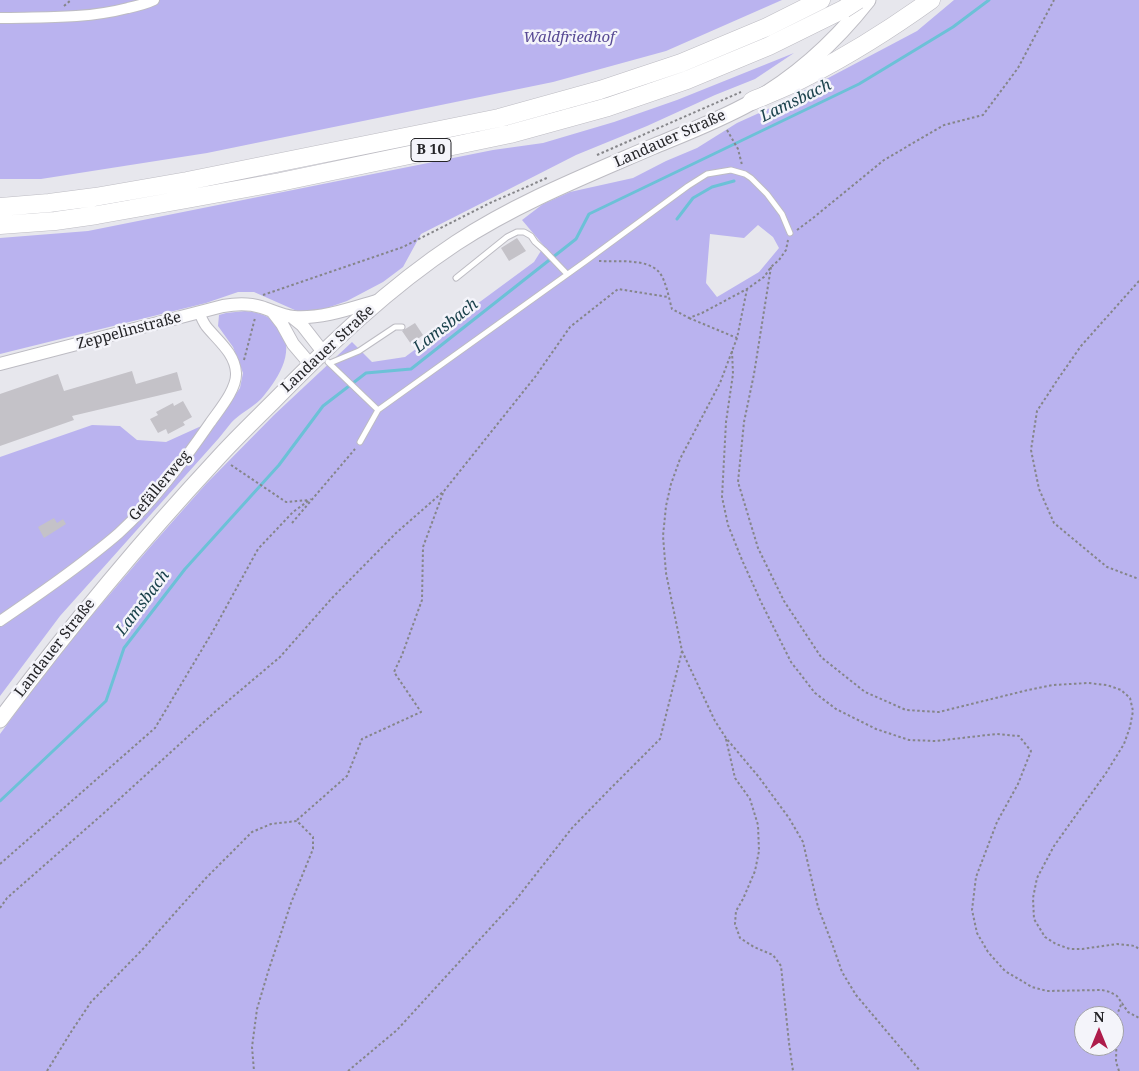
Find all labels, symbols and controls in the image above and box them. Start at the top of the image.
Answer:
park label: Waldfriedhof [523,29,615,47]
water label: Lamsbach [757,76,835,126]
street label: Landauer Straße [612,106,728,172]
road number: B 10 [411,138,451,162]
water label: Lamsbach [410,295,482,357]
street label: Landauer Straße [278,301,378,397]
street label: Zeppelinstraße [75,308,183,354]
street label: Gefällerweg [125,447,195,525]
water label: Lamsbach [112,567,174,639]
street label: Landauer Straße [11,595,99,701]
north arrow [1074,1006,1124,1056]
text: N [1093,1007,1105,1026]

